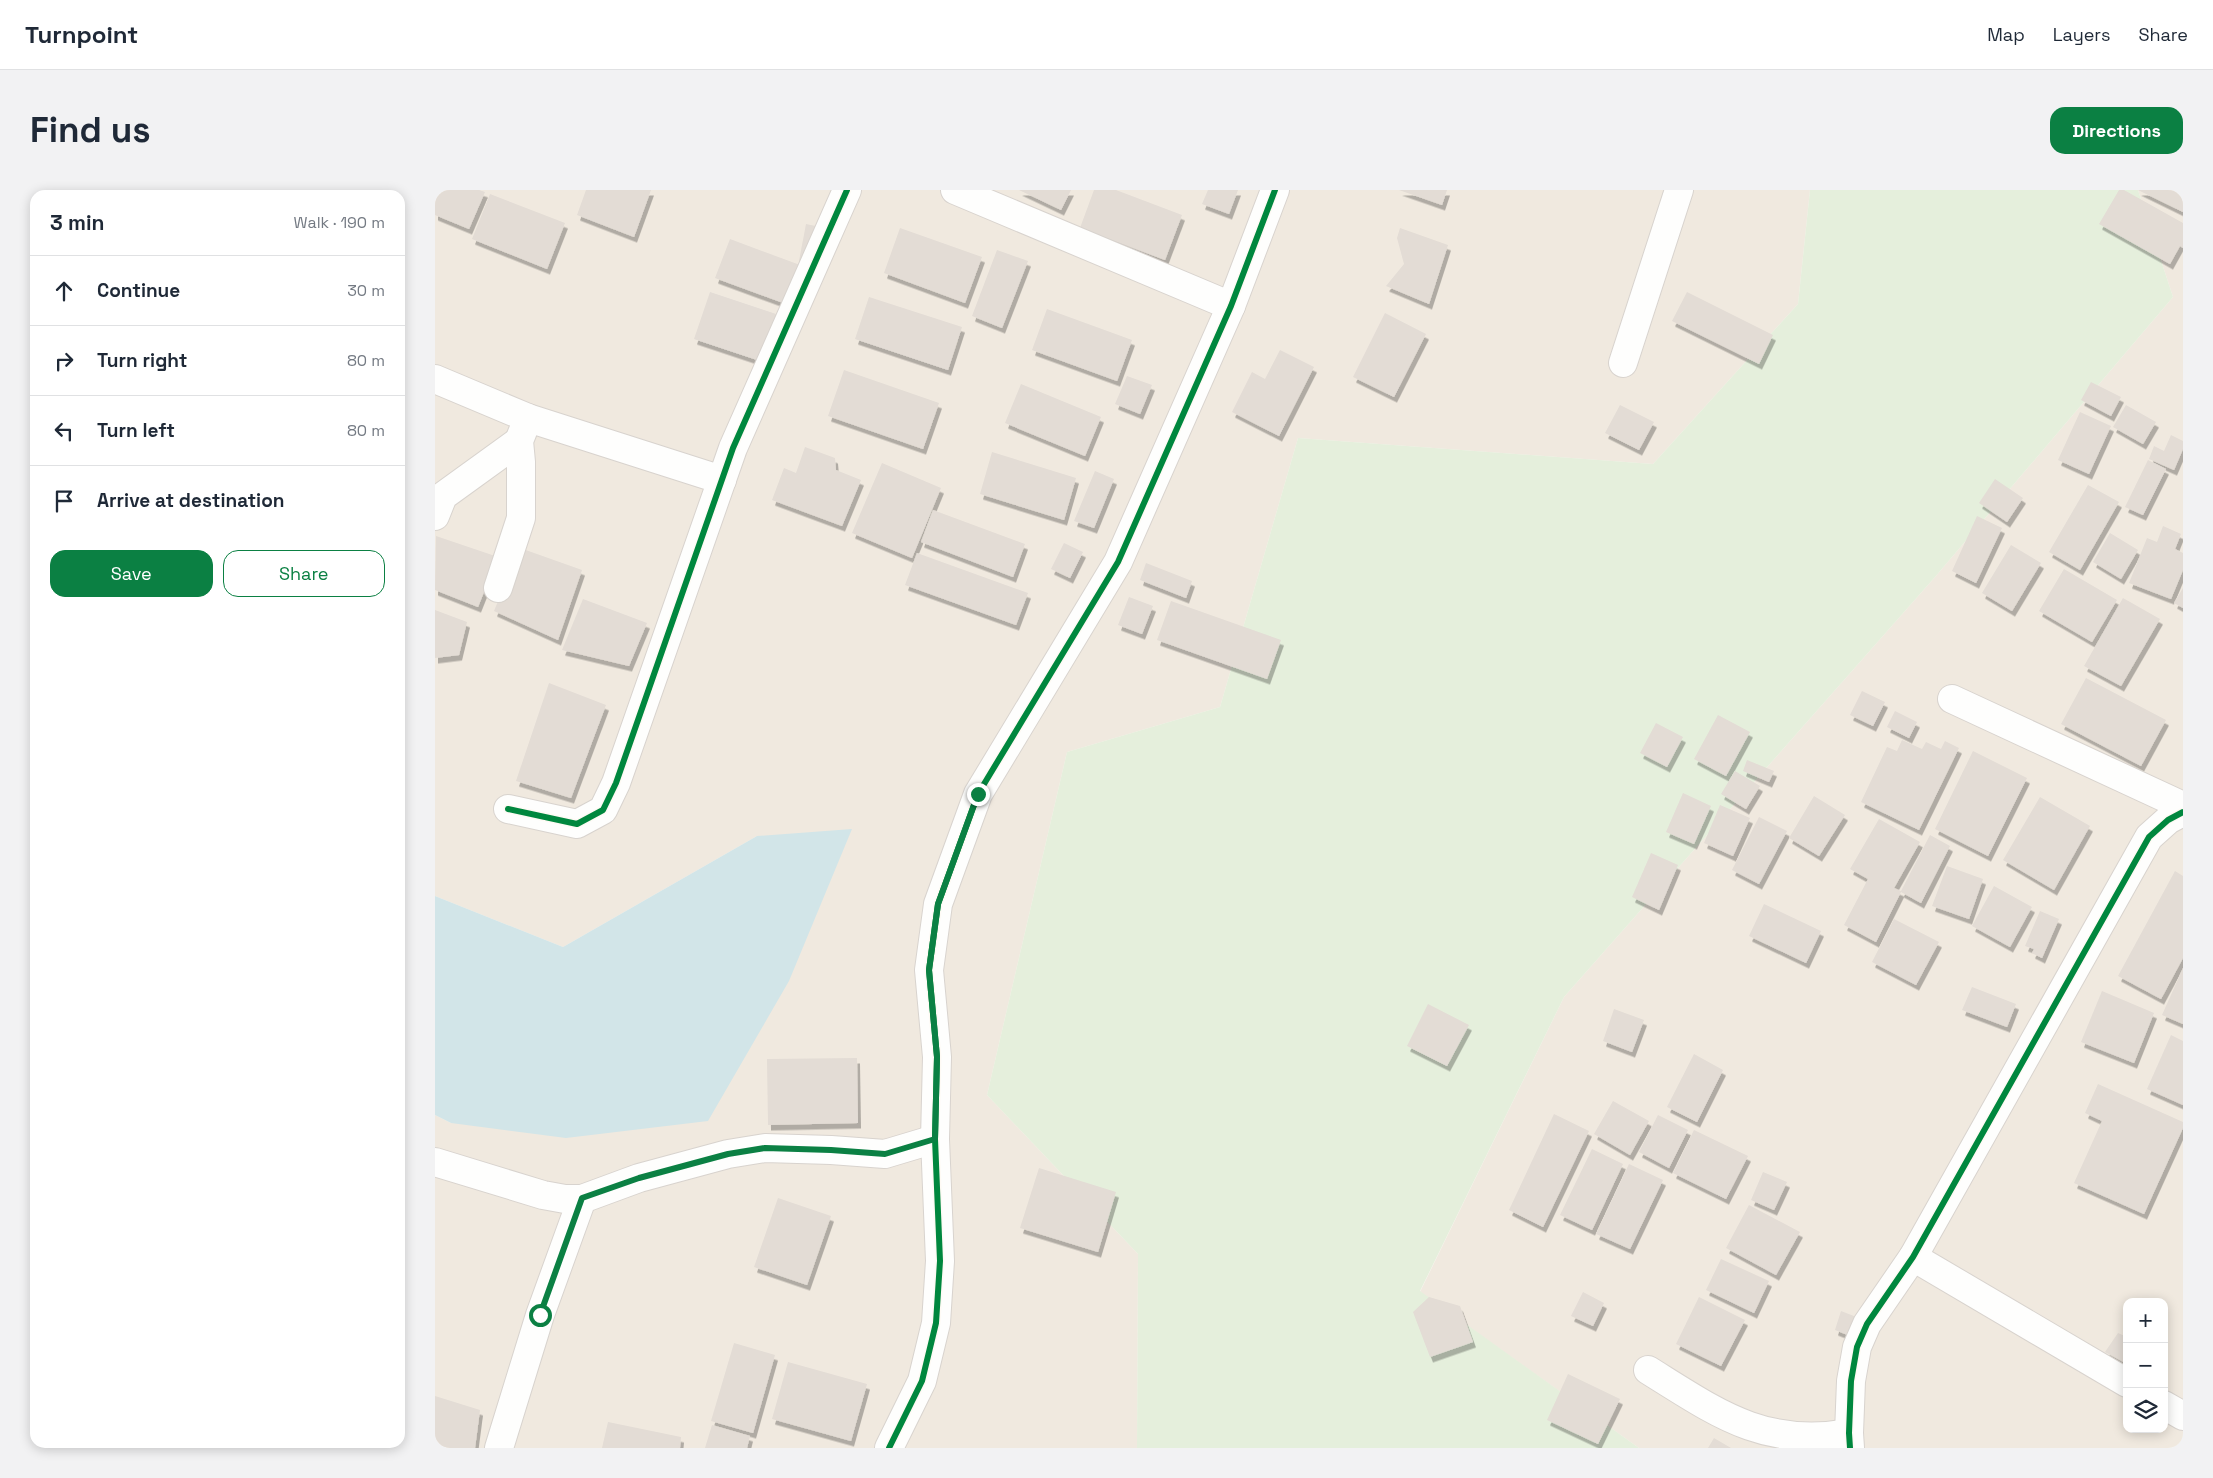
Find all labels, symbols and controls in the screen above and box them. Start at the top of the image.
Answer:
text: Turnpoint [25,19,138,50]
text: Map [1987,23,2025,46]
text: Layers [2053,23,2110,46]
text: Share [2138,23,2188,46]
button: Directions [2050,107,2183,154]
text: Find us [30,108,151,152]
text: 3 min [50,209,105,236]
text: Walk · 190 m [294,212,385,233]
icon: ahead [50,277,78,305]
text: Continue [97,278,180,303]
text: 30 m [347,280,385,301]
icon: right [50,347,78,375]
text: Turn right [97,348,187,373]
text: 80 m [347,350,385,371]
icon: left [50,417,78,445]
text: Turn left [97,418,175,443]
text: 80 m [347,420,385,441]
icon: arrive [50,487,78,515]
text: Arrive at destination [97,488,285,513]
button: Save [50,550,213,597]
button: Share [223,550,385,597]
route end [967,783,990,806]
map controls [2123,1298,2168,1433]
button: + [2123,1298,2168,1343]
route start [529,1304,552,1327]
button: − [2123,1343,2168,1388]
button: layers [2123,1388,2168,1433]

